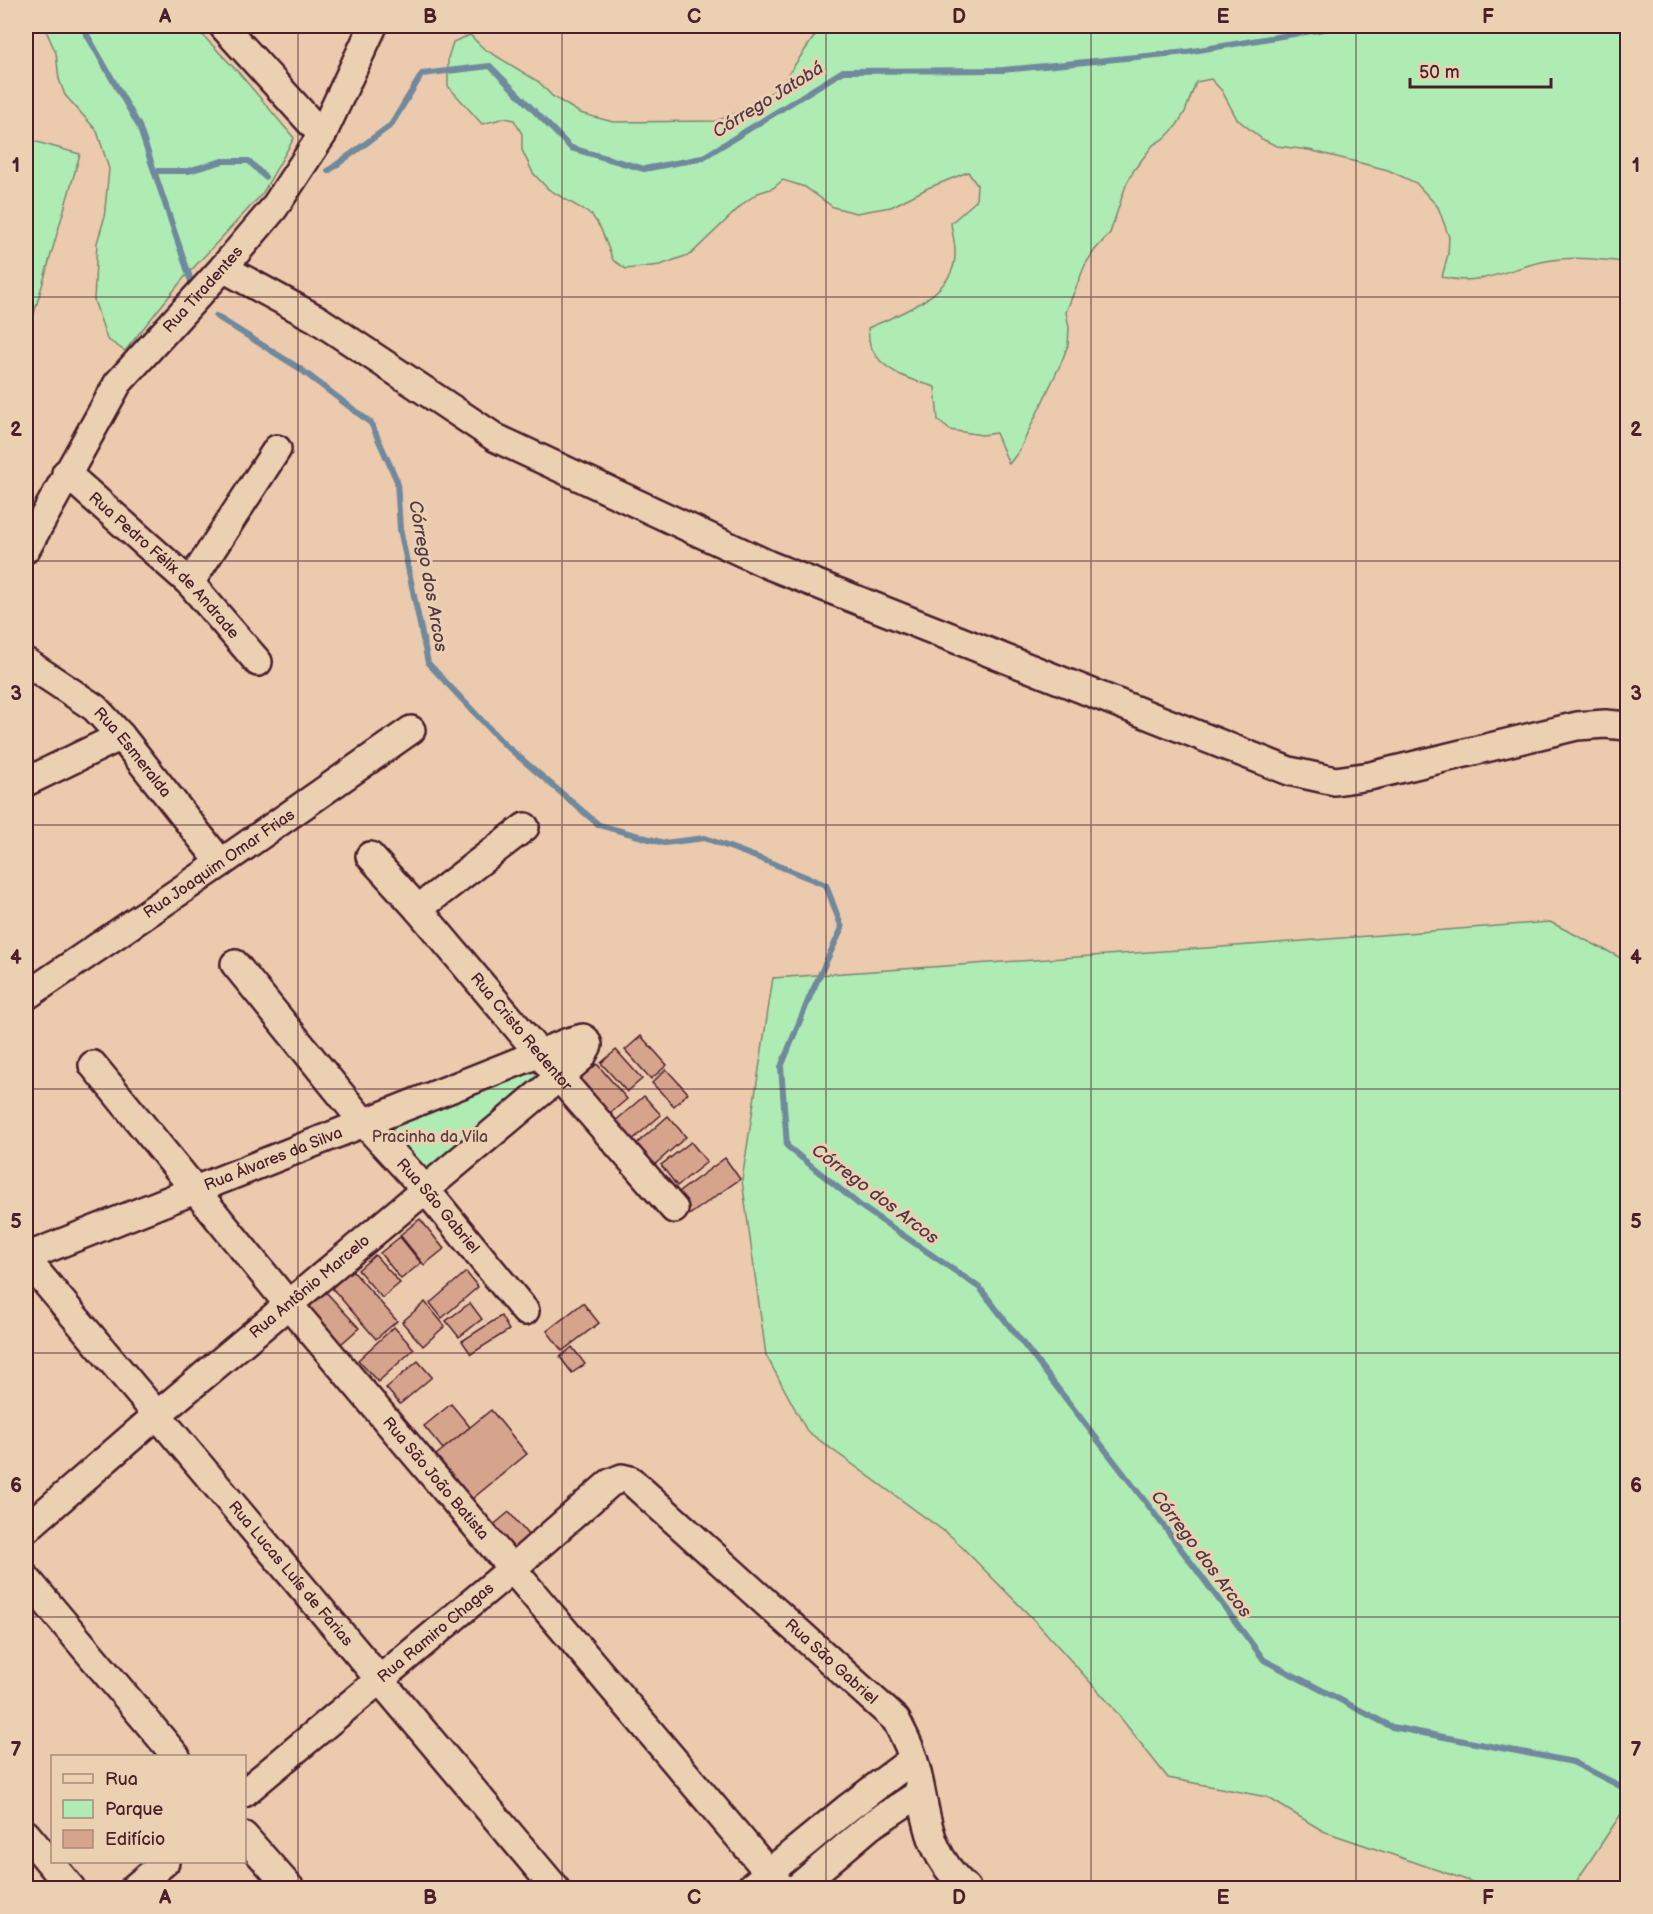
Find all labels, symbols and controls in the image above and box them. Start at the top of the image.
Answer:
text: A [158,5,172,29]
text: B [423,5,437,29]
text: C [687,5,701,29]
text: D [952,5,966,29]
text: E [1217,5,1230,29]
text: F [1482,5,1494,29]
scale bar [1410,51,1551,89]
water label: Córrego Jatobá [709,58,827,142]
text: 50 m [1419,62,1460,83]
text: 1 [12,154,20,178]
text: 1 [1632,154,1640,178]
street label: Rua Tiradentes [159,242,247,337]
text: 2 [10,418,22,442]
text: 2 [1630,418,1642,442]
street label: Rua Pedro Félix de Andrade [85,488,244,643]
water label: Córrego dos Arcos [404,499,452,653]
text: 3 [10,682,22,706]
text: 3 [1630,682,1642,706]
street label: Rua Esmeralda [90,703,175,801]
street label: Rua Joaquim Omar Frias [140,805,298,923]
text: 4 [10,946,22,970]
text: 4 [1630,946,1642,970]
street label: Rua Cristo Redentor [466,969,576,1095]
street label: Rua Álvares da Silva [202,1123,345,1195]
park label: Pracinha da Vila [372,1128,488,1147]
water label: Córrego dos Arcos [807,1139,943,1249]
street label: Rua São Gabriel [392,1155,483,1257]
text: 5 [10,1210,22,1234]
text: 5 [1630,1210,1642,1234]
street label: Rua Antônio Marcelo [246,1231,374,1343]
street label: Rua São João Batista [378,1413,493,1544]
text: 6 [10,1474,22,1498]
text: 6 [1630,1474,1642,1498]
water label: Córrego dos Arcos [1146,1486,1256,1622]
street label: Rua Lucas Luís de Farias [224,1497,357,1650]
street label: Rua Ramiro Chagas [374,1579,498,1687]
street label: Rua São Gabriel [781,1615,882,1708]
text: 7 [10,1738,22,1762]
text: 7 [1630,1738,1642,1762]
legend [51,1755,246,1863]
text: Rua [105,1769,138,1790]
text: Parque [105,1799,163,1820]
text: Edifício [105,1829,165,1850]
text: A [158,1886,172,1910]
text: B [423,1886,437,1910]
text: C [687,1886,701,1910]
text: D [952,1886,966,1910]
text: E [1217,1886,1230,1910]
text: F [1482,1886,1494,1910]

